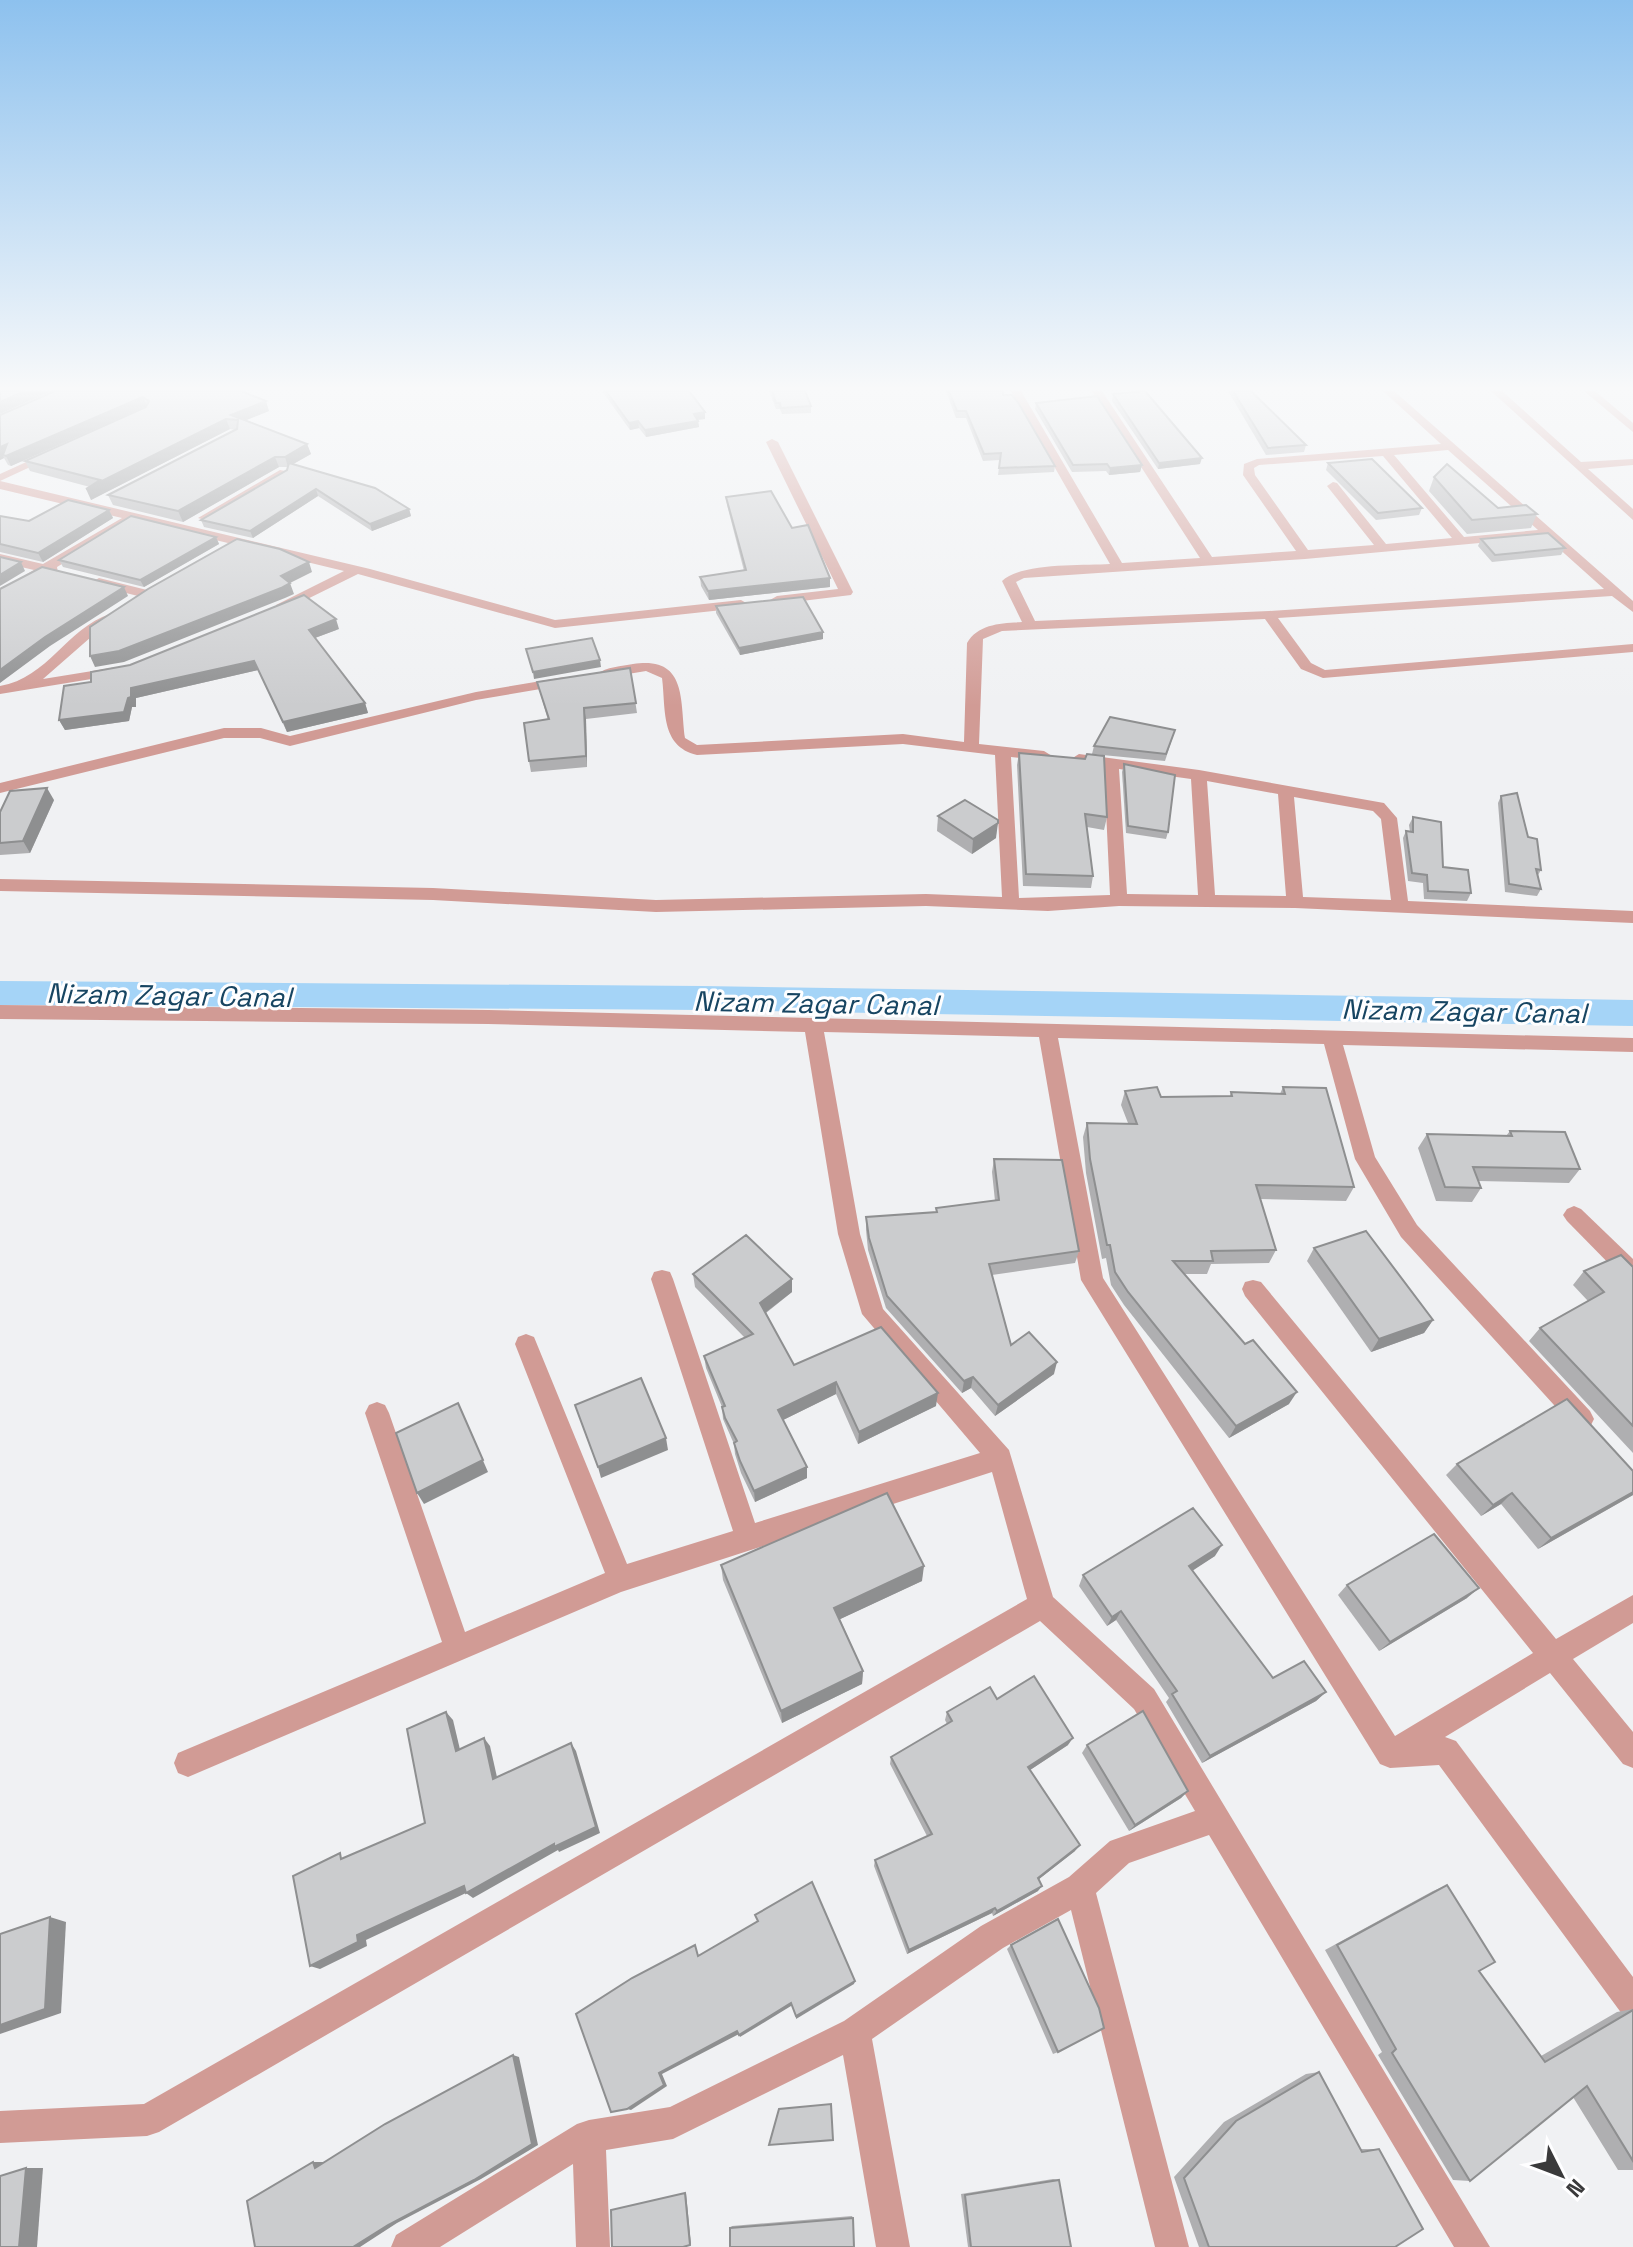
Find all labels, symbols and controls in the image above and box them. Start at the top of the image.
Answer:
water label: Nizam Zagar Canal [46,975,295,1015]
water label: Nizam Zagar Canal [693,983,942,1023]
water label: Nizam Zagar Canal [1341,991,1590,1031]
north arrow [1521,2135,1601,2215]
text: N [1561,2174,1591,2203]

